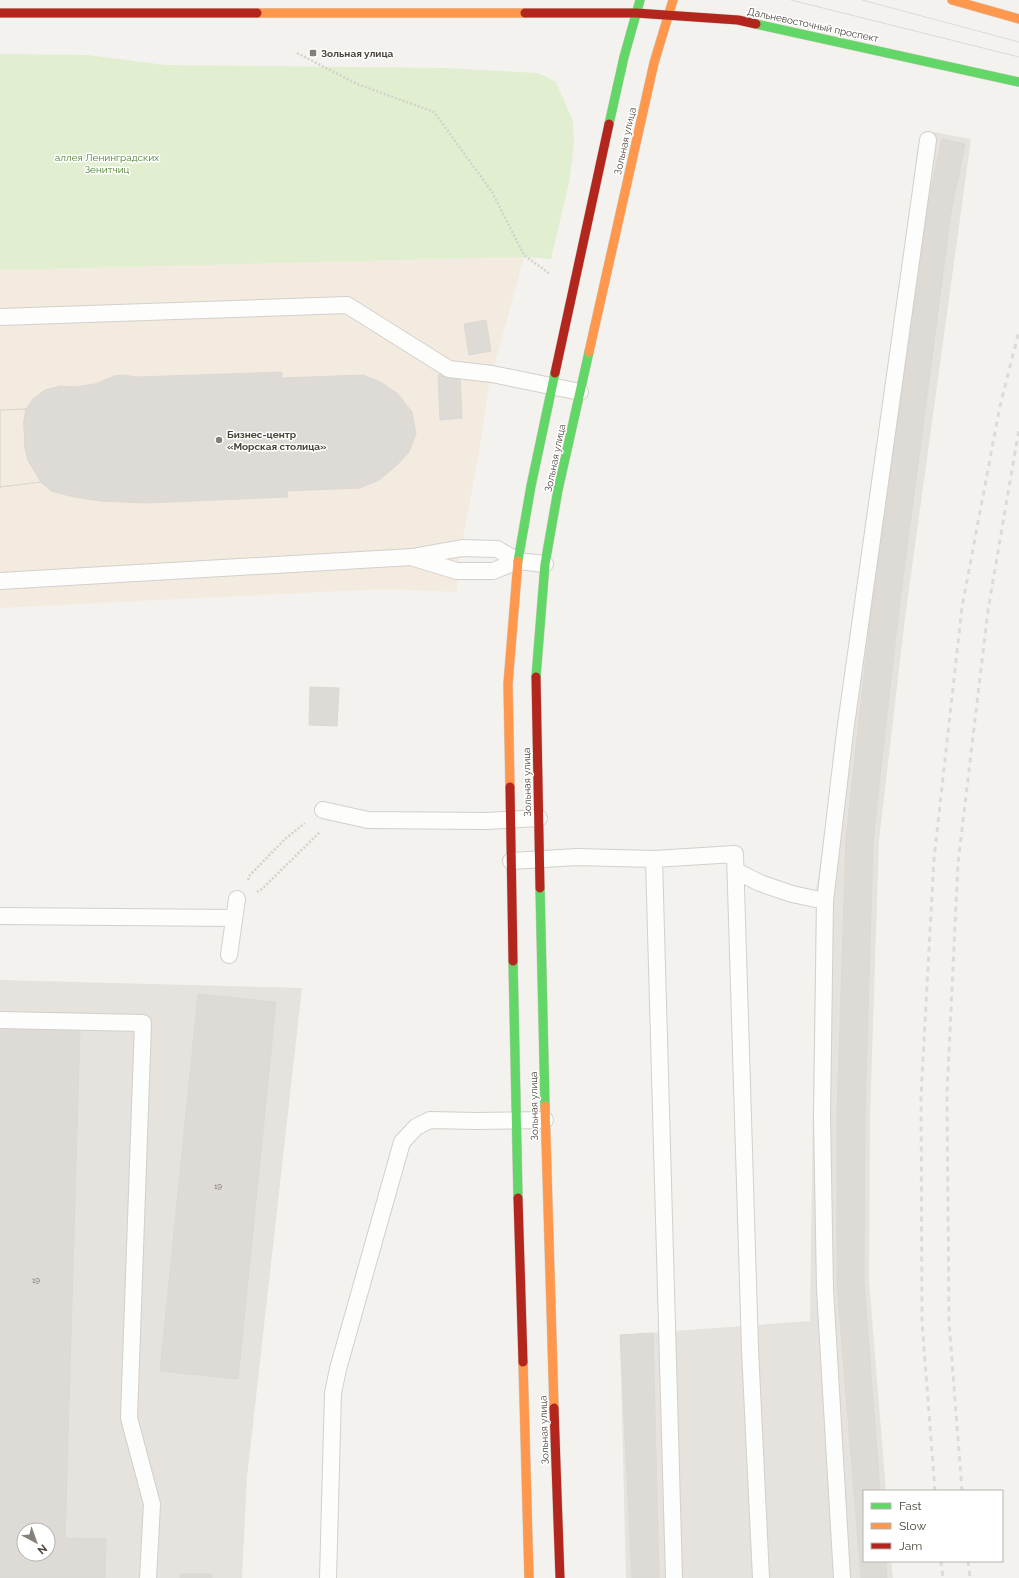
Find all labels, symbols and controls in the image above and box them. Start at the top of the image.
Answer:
street label: Дальневосточный проспект [746,6,880,44]
marker: Зольная улица [308,48,318,58]
place label: Зольная улица [321,48,394,59]
street label: Зольная улица [612,106,638,176]
park label: аллея Ленинградских Зенитчиц [55,152,159,175]
street label: Зольная улица [542,423,568,493]
place label: Бизнес-центр «Морская столица» [227,429,327,452]
marker: Бизнес-центр «Морская столица» [214,435,224,445]
street label: Зольная улица [521,747,533,817]
street label: Зольная улица [528,1071,540,1141]
house number: 19 [214,1181,222,1191]
house number: 19 [32,1275,40,1285]
street label: Зольная улица [537,1395,551,1465]
legend [863,1490,1003,1562]
text: Fast [899,1499,922,1513]
text: Slow [899,1519,926,1533]
north arrow [16,1522,56,1562]
text: Jam [899,1539,922,1553]
text: N [35,1542,50,1557]

